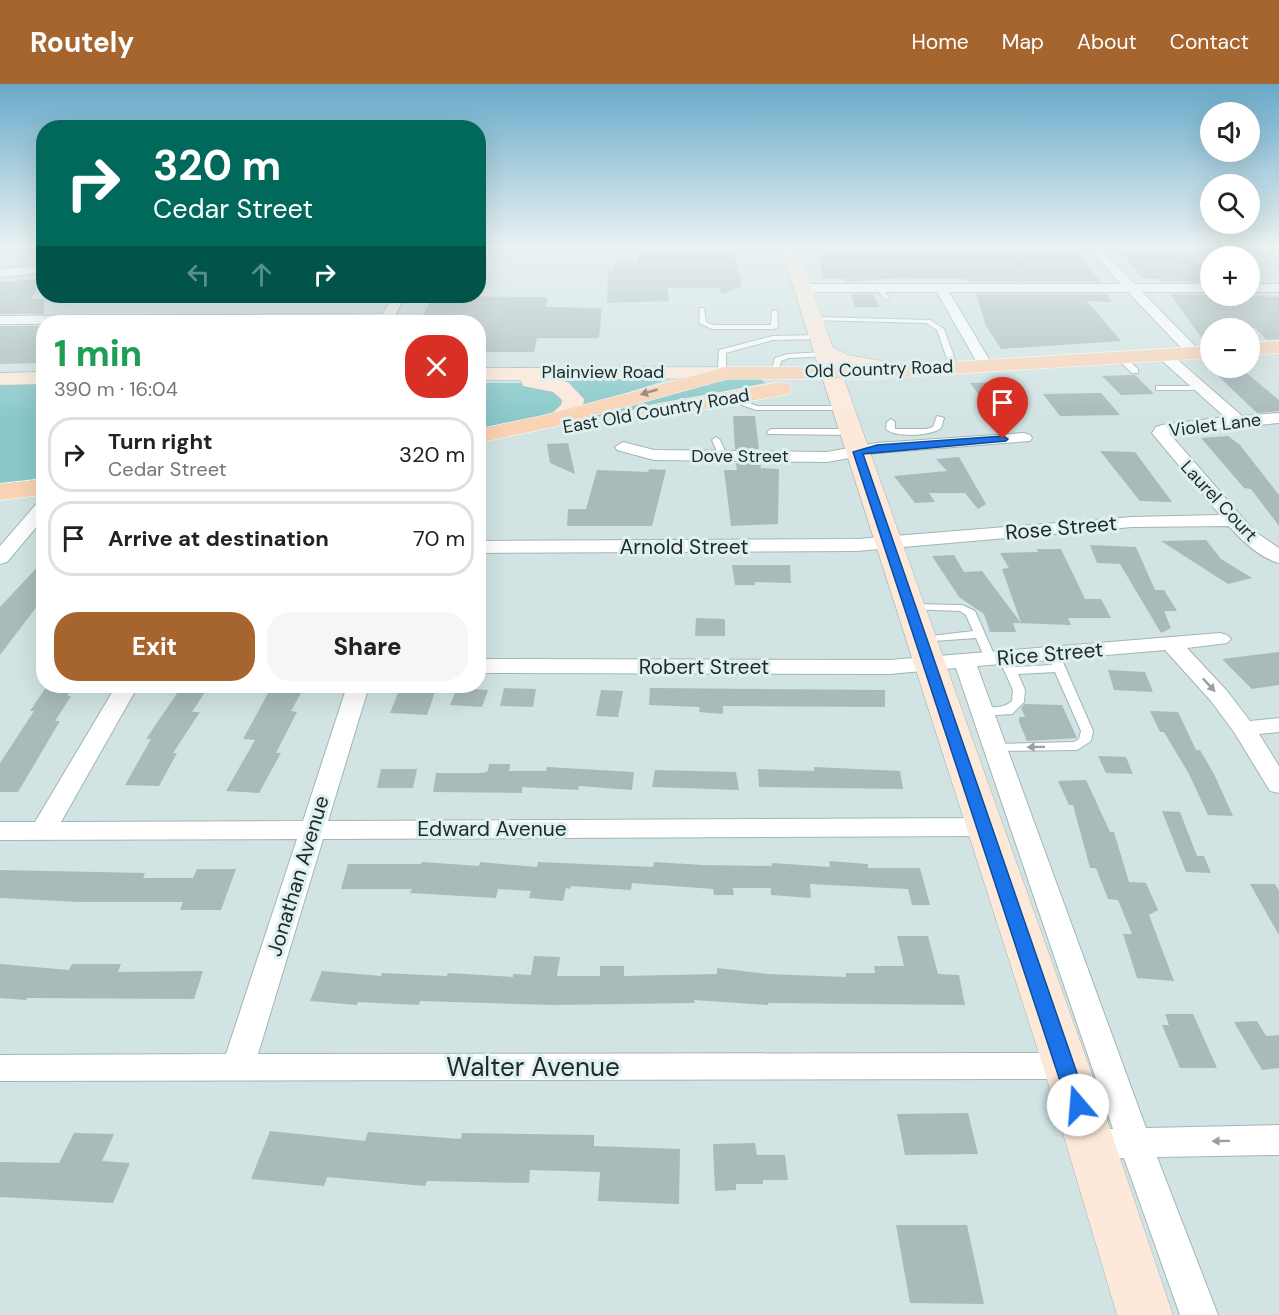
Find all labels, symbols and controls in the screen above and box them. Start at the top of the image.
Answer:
text: Routely [30,24,134,61]
text: Home [911,28,969,56]
text: Map [1002,28,1044,56]
text: About [1077,28,1137,56]
text: Contact [1170,28,1249,56]
map controls [1200,102,1260,378]
button: sound [1200,102,1260,162]
text: 320 m [153,138,281,193]
icon: right [54,144,132,222]
button: search [1200,174,1260,234]
text: Cedar Street [153,191,313,226]
button: + [1200,246,1260,306]
icon: left [182,258,215,291]
icon: ahead [245,258,278,291]
icon: right [308,258,341,291]
button: − [1200,318,1260,378]
text: 1 min [54,330,142,377]
button: close [405,335,468,398]
street label: Old Country Road [804,354,954,384]
street label: Plainview Road [542,360,664,384]
text: 390 m · 16:04 [54,376,178,402]
pin [977,377,1028,439]
street label: East Old Country Road [561,383,751,439]
icon: arrive [986,386,1019,419]
one-way arrow [640,388,658,397]
street label: Violet Lane [1168,407,1262,443]
text: Turn right [108,427,213,456]
icon: right [57,438,90,471]
text: 320 m [399,440,465,469]
street label: Dove Street [691,444,789,468]
street label: Laurel Court [1175,455,1263,547]
text: Cedar Street [108,456,227,482]
street label: Rose Street [1004,509,1118,547]
icon: arrive [57,522,90,555]
text: Arrive at destination [108,524,329,553]
text: 70 m [413,524,465,553]
street label: Arnold Street [619,533,749,561]
button: Exit [54,612,255,681]
button: Share [267,612,468,681]
street label: Rice Street [996,635,1104,673]
street label: Robert Street [639,653,769,681]
one-way arrow [1201,677,1215,691]
one-way arrow [1026,742,1045,752]
street label: Jonathan Avenue [260,792,336,960]
street label: Edward Avenue [417,815,567,843]
street label: Walter Avenue [446,1050,620,1084]
position arrow [1046,1073,1110,1137]
one-way arrow [1211,1136,1230,1146]

